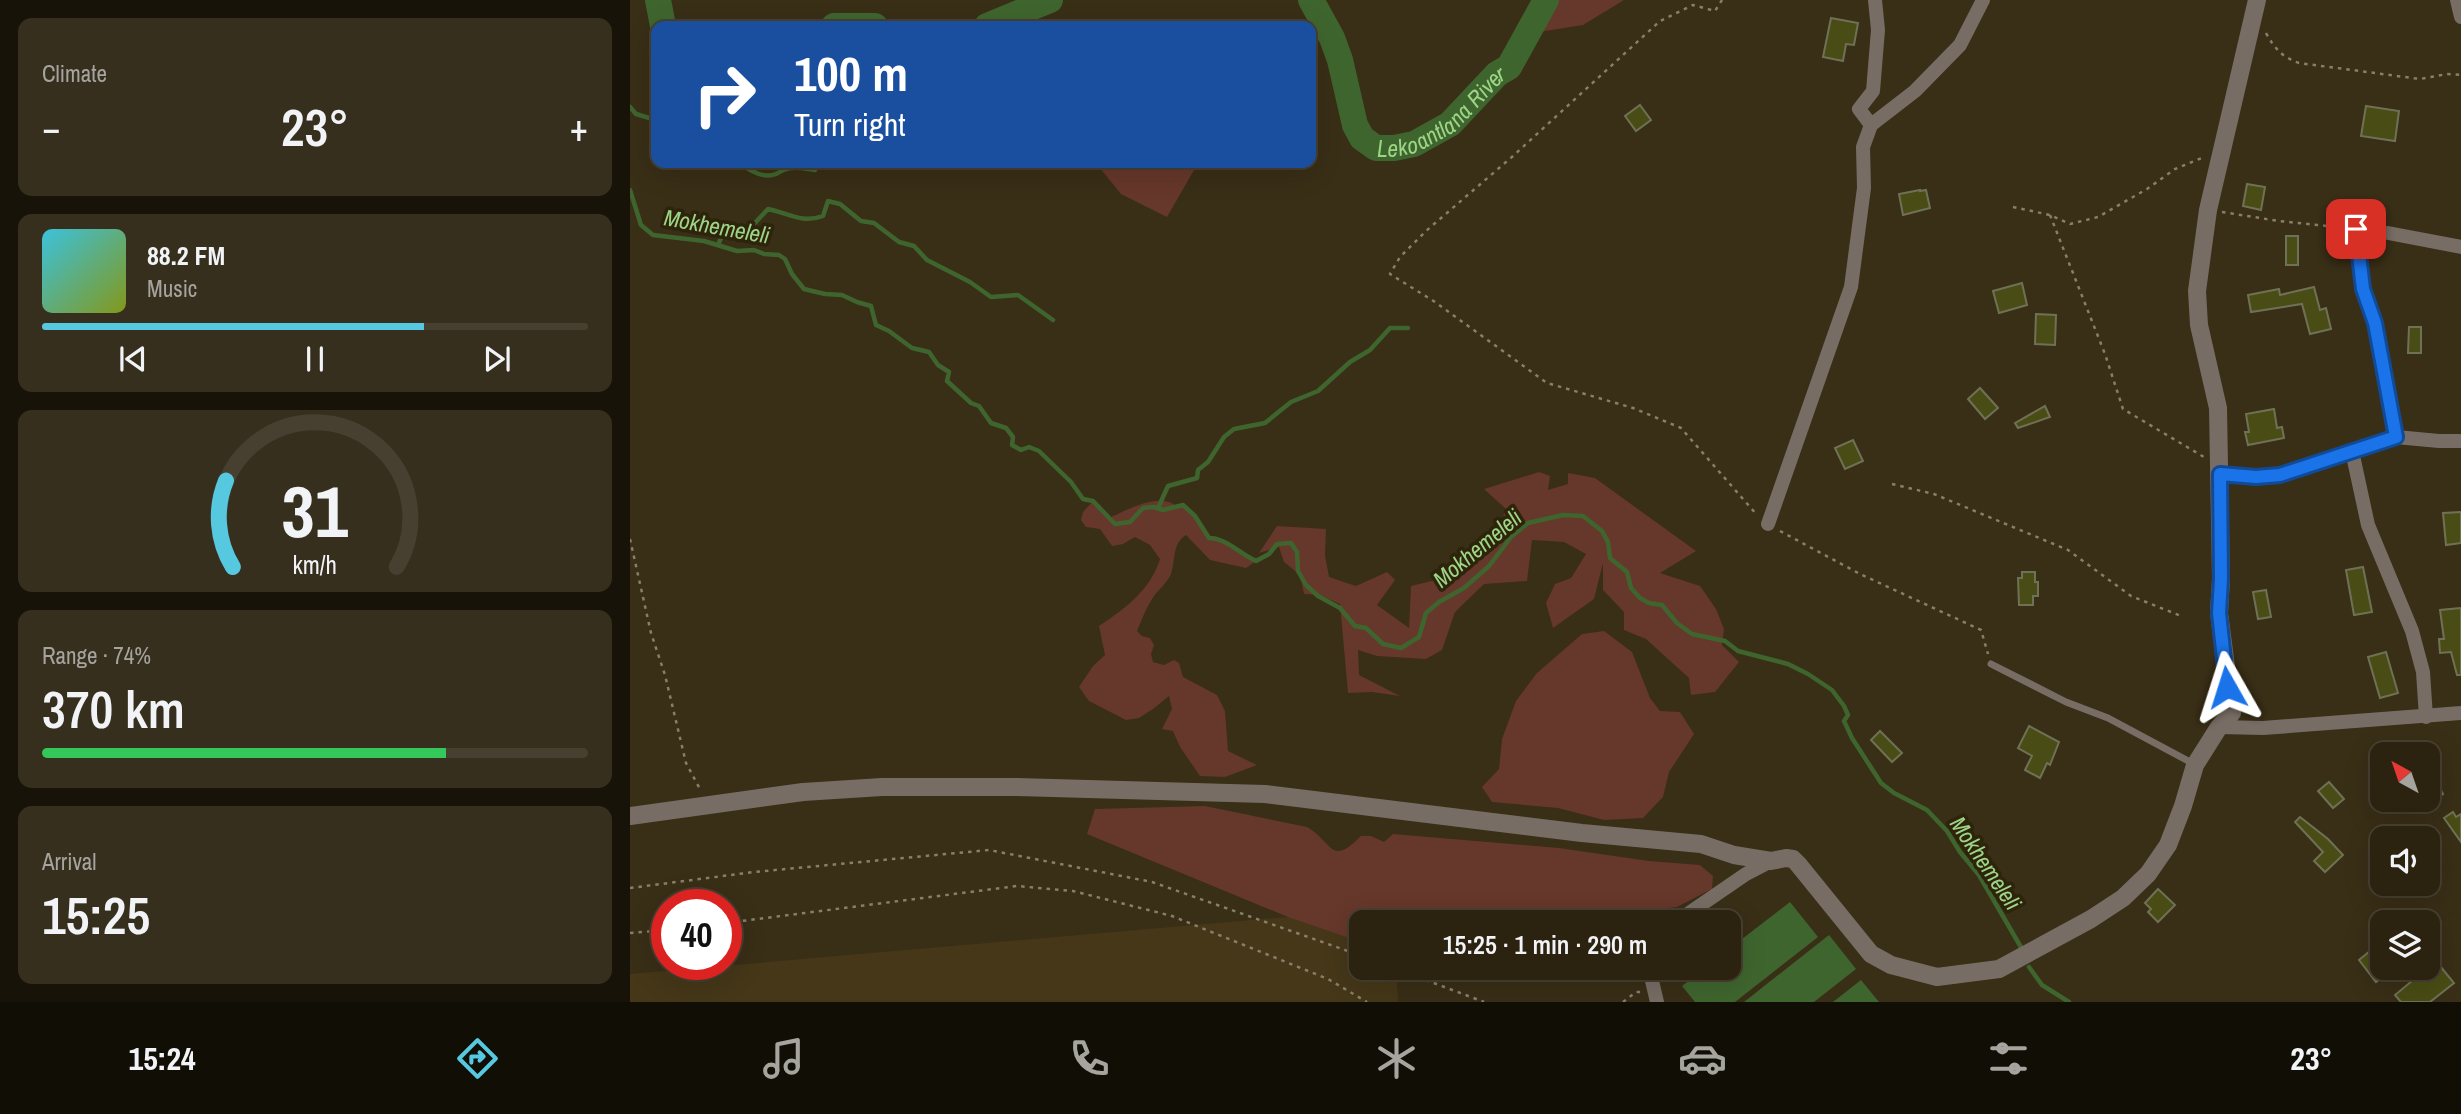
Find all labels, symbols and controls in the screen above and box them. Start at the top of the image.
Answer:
text: 100 m [794,40,908,106]
icon: right [679,49,770,140]
water label: Lekoantlana River [1377,57,1511,164]
text: Climate [42,58,107,89]
text: 23° [281,92,349,162]
text: − [42,102,60,153]
text: + [570,102,588,153]
text: Turn right [794,103,906,146]
pin [2326,199,2386,259]
water label: Mokhemeleli [662,201,773,251]
icon: arrive [2337,210,2375,248]
text: 88.2 FM [147,238,225,273]
text: Music [147,273,197,304]
icon: previous [114,340,152,378]
icon: pause [296,340,334,378]
icon: next [478,340,516,378]
text: 31 [282,462,349,560]
water label: Mokhemeleli [1426,501,1528,594]
text: km/h [293,548,337,582]
text: Range · 74% [42,640,151,671]
position arrow [2190,650,2264,724]
text: 370 km [42,674,185,744]
north arrow [2370,742,2440,812]
map controls [2370,742,2440,980]
water label: Mokhemeleli [1943,810,2029,917]
button: sound [2370,826,2440,896]
text: Arrival [42,846,97,877]
text: 15:25 [42,880,150,950]
speed limit sign: 40 [651,889,742,980]
button: layers [2370,910,2440,980]
text: 15:25 · 1 min · 290 m [1443,927,1647,962]
icon: directions [453,1034,502,1083]
icon: music [759,1034,808,1083]
icon: phone [1065,1034,1114,1083]
icon: climate [1372,1034,1421,1083]
icon: car [1678,1034,1727,1083]
icon: filters [1984,1034,2033,1083]
text: 15:24 [129,1037,196,1080]
text: 23° [2290,1037,2332,1080]

